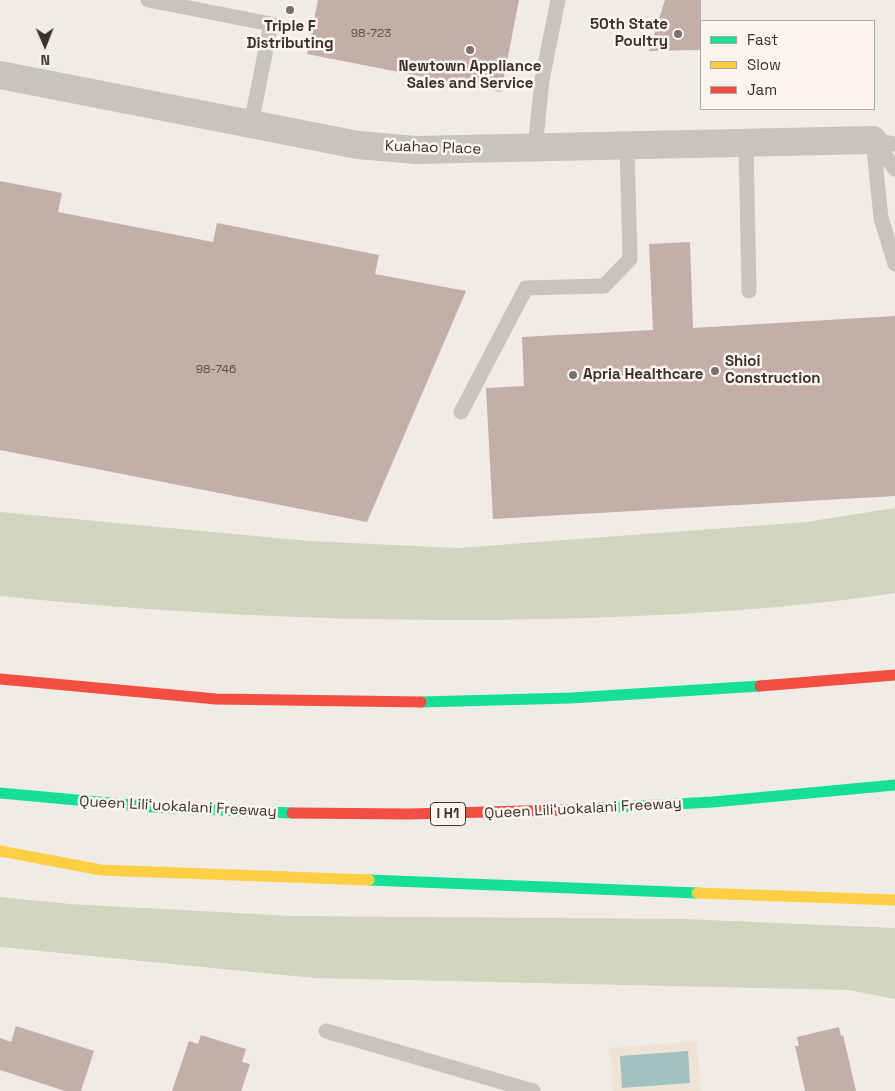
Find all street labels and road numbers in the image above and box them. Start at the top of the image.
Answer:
street label: Kuahao Place [384,137,482,159]
street label: Queen Liliʻuokalani Freeway [79,793,277,821]
street label: Queen Liliʻuokalani Freeway [484,795,682,823]
road number: I H1 [430,802,466,826]

